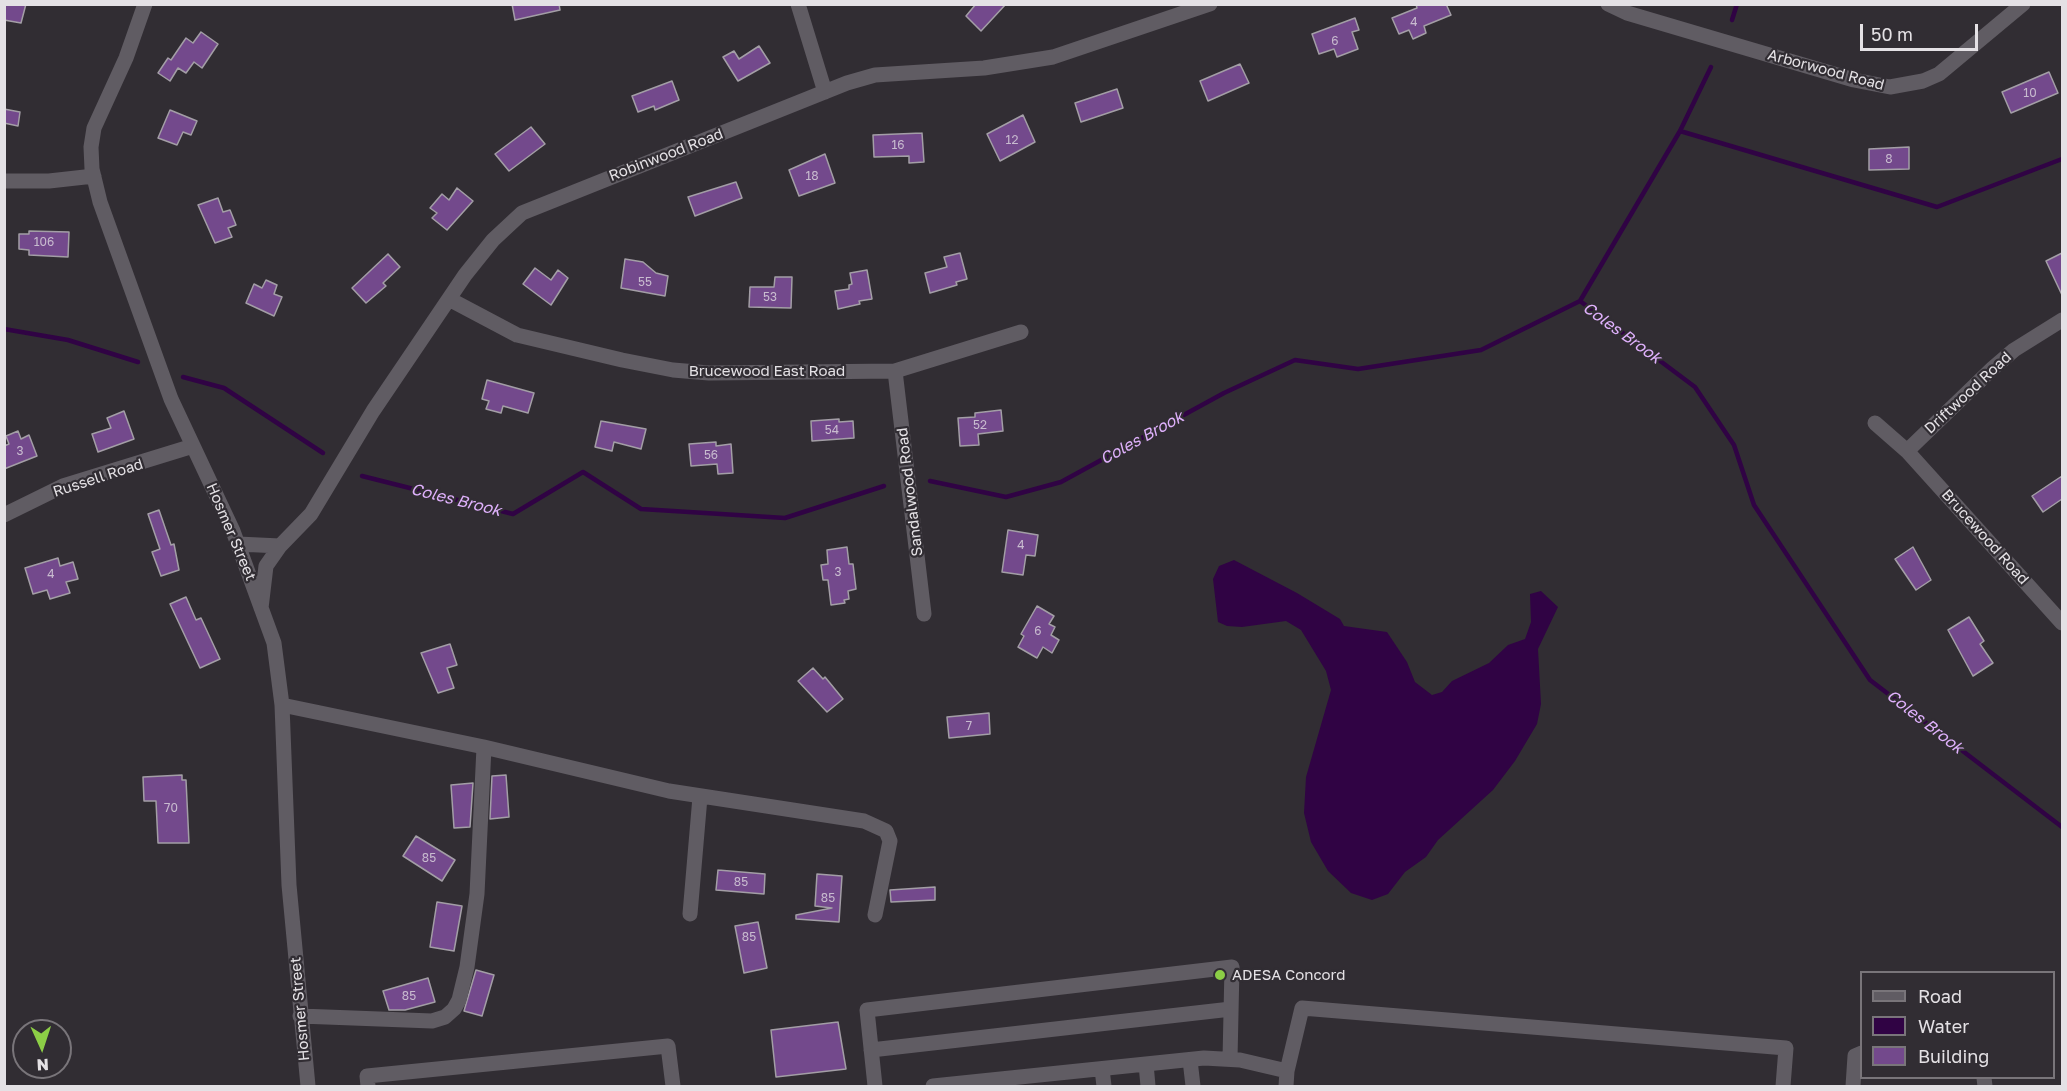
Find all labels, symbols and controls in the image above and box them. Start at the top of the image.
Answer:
scale bar [1863,12,1982,50]
house number: 4 [1410,15,1418,29]
text: 50 m [1871,23,1913,45]
house number: 6 [1331,34,1339,48]
street label: Arborwood Road [1766,46,1886,94]
house number: 10 [2023,86,2037,100]
street label: Robinwood Road [606,125,726,185]
house number: 12 [1006,133,1018,147]
house number: 16 [891,138,905,152]
house number: 8 [1885,152,1893,166]
house number: 18 [805,169,819,183]
house number: 106 [34,235,54,249]
house number: 55 [638,275,652,289]
house number: 53 [763,290,777,304]
water label: Coles Brook [1579,298,1665,368]
street label: Driftwood Road [1921,348,2015,438]
street label: Brucewood East Road [689,362,845,380]
water label: Coles Brook [1097,407,1187,469]
house number: 52 [973,418,987,432]
house number: 54 [825,423,839,437]
street label: Sandalwood Road [893,427,927,557]
house number: 3 [16,444,24,458]
house number: 56 [704,448,718,462]
street label: Russell Road [51,455,145,501]
street label: Hosmer Street [202,480,260,584]
water label: Coles Brook [409,480,503,520]
street label: Brucewood Road [1938,486,2032,588]
house number: 4 [1017,538,1025,552]
house number: 3 [834,565,842,579]
house number: 4 [47,567,55,581]
house number: 6 [1034,624,1042,638]
water label: Coles Brook [1883,686,1967,758]
house number: 7 [966,719,972,733]
house number: 70 [164,801,178,815]
house number: 85 [422,851,436,865]
house number: 85 [734,875,748,889]
house number: 85 [821,891,835,905]
house number: 85 [742,930,756,944]
street label: Hosmer Street [286,956,314,1062]
place label: ADESA Concord [1232,966,1345,984]
marker: ADESA Concord [1213,968,1227,982]
legend [1860,971,2055,1079]
text: Road [1918,985,1962,1007]
house number: 85 [402,989,416,1003]
text: Water [1918,1015,1969,1037]
north arrow [12,1019,72,1079]
text: Building [1918,1045,1989,1067]
text: N [36,1055,49,1075]

